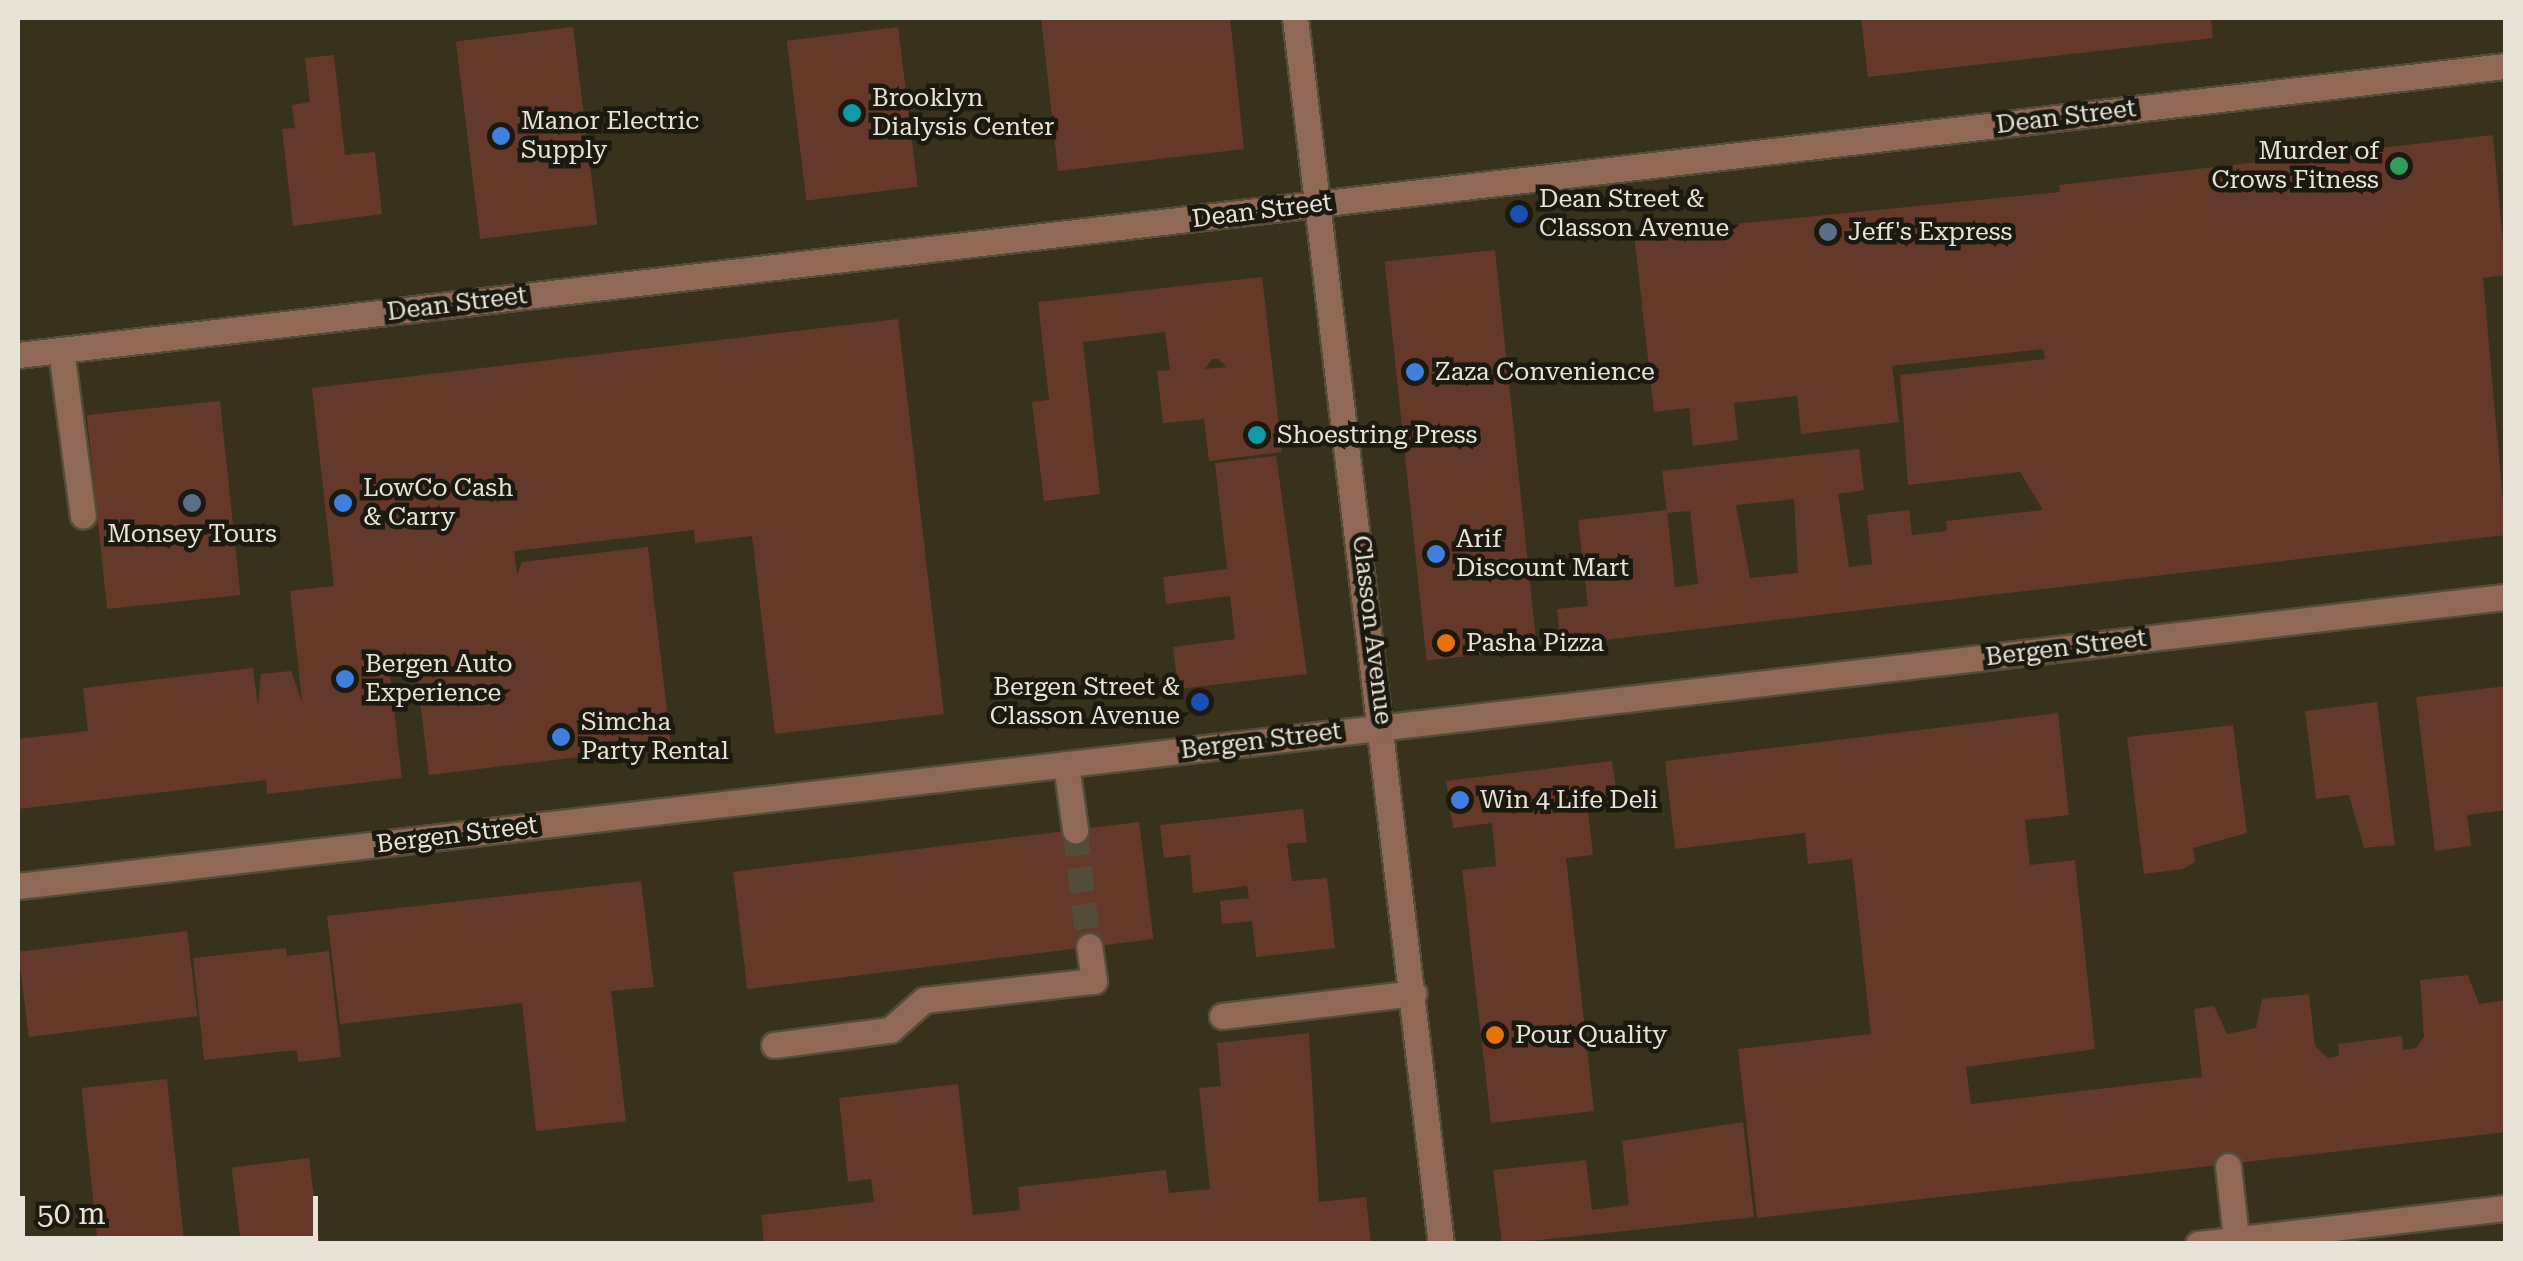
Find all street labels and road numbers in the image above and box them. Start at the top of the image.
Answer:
street label: Dean Street [1994,94,2138,140]
street label: Dean Street [1190,188,1334,234]
street label: Dean Street [385,281,529,327]
street label: Classon Avenue [1346,534,1398,726]
street label: Bergen Street [1984,623,2148,673]
street label: Bergen Street [1179,716,1343,766]
street label: Bergen Street [375,810,539,860]

